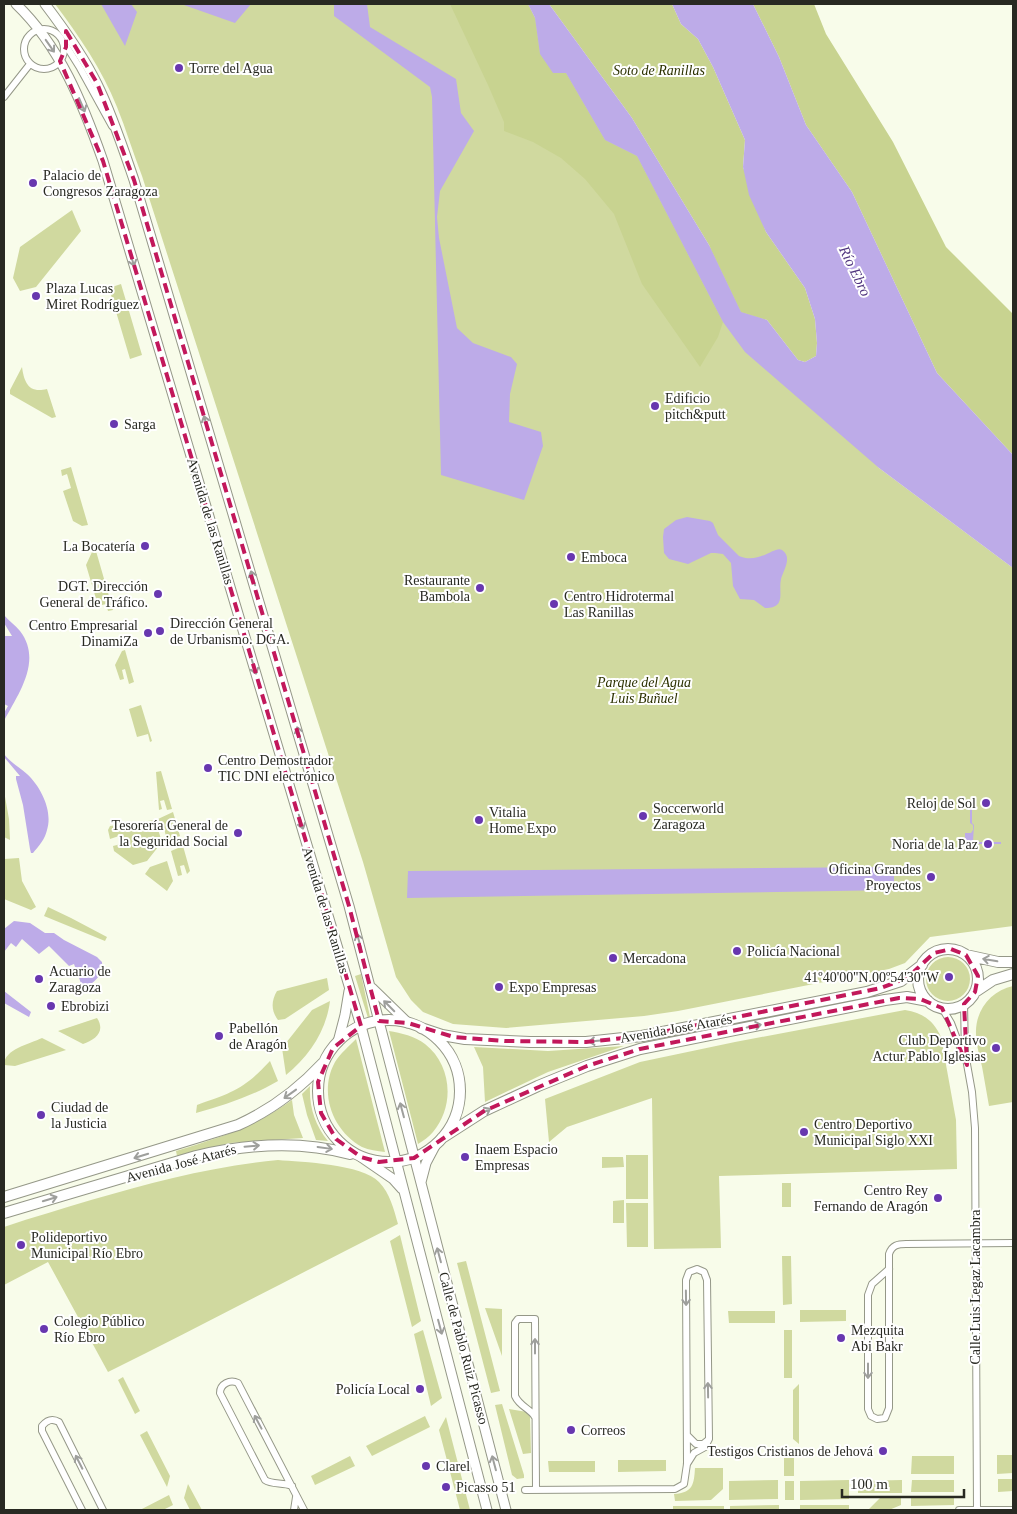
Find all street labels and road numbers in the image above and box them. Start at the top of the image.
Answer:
street label: Avenida de las Ranillas [184,456,237,586]
street label: Avenida de las Ranillas [299,845,352,975]
street label: Avenida José Atarés [619,1011,733,1046]
street label: Avenida José Atarés [124,1142,238,1185]
street label: Calle Luis Legaz Lacambra [968,1209,983,1365]
street label: Calle de Pablo Ruiz Picasso [436,1270,491,1426]

